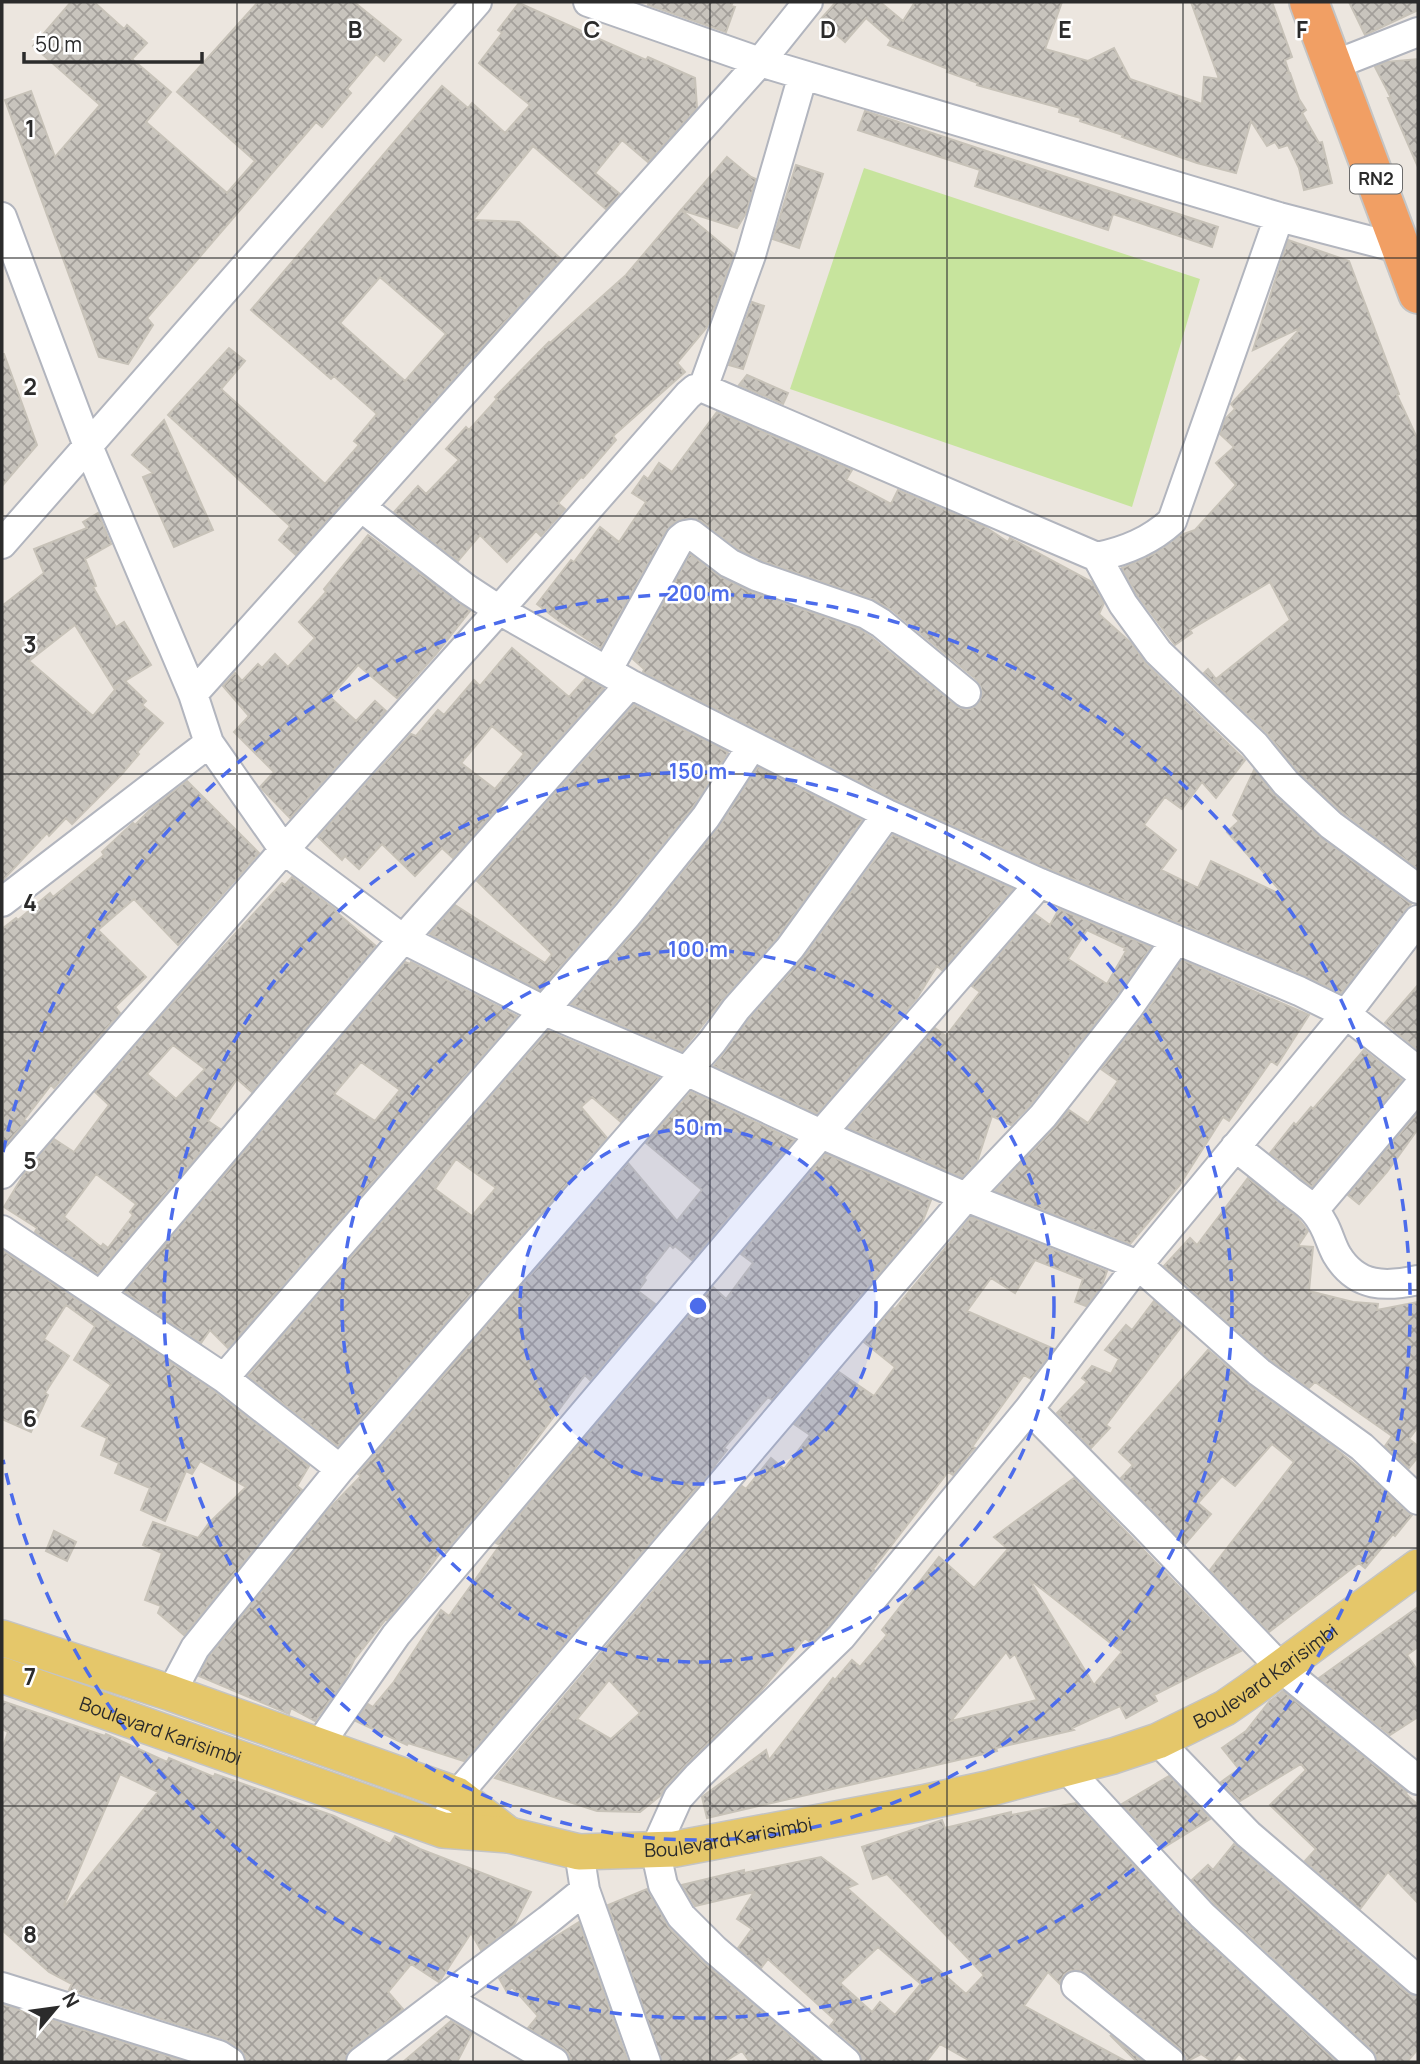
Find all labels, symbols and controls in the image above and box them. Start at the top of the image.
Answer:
text: B [348,13,362,45]
text: C [584,13,601,45]
text: D [820,13,836,45]
text: E [1058,13,1072,45]
text: F [1296,13,1308,45]
scale bar [24,21,203,65]
text: 50 m [35,30,82,58]
text: 1 [25,112,35,144]
road number: RN2 [1350,164,1402,194]
text: 2 [23,370,37,402]
text: 200 m [666,579,730,607]
text: 3 [23,628,37,660]
text: 150 m [669,757,727,785]
text: 4 [23,886,37,918]
text: 100 m [668,935,728,963]
text: 50 m [673,1113,723,1141]
text: 5 [23,1144,37,1176]
centre of rings [686,1294,710,1318]
text: 6 [23,1402,37,1434]
street label: Boulevard Karisimbi [1189,1617,1343,1735]
text: 7 [24,1660,36,1692]
street label: Boulevard Karisimbi [76,1690,245,1771]
street label: Boulevard Karisimbi [644,1811,814,1863]
text: 8 [23,1918,37,1950]
north arrow [21,1973,91,2043]
text: N [56,1987,86,2012]

